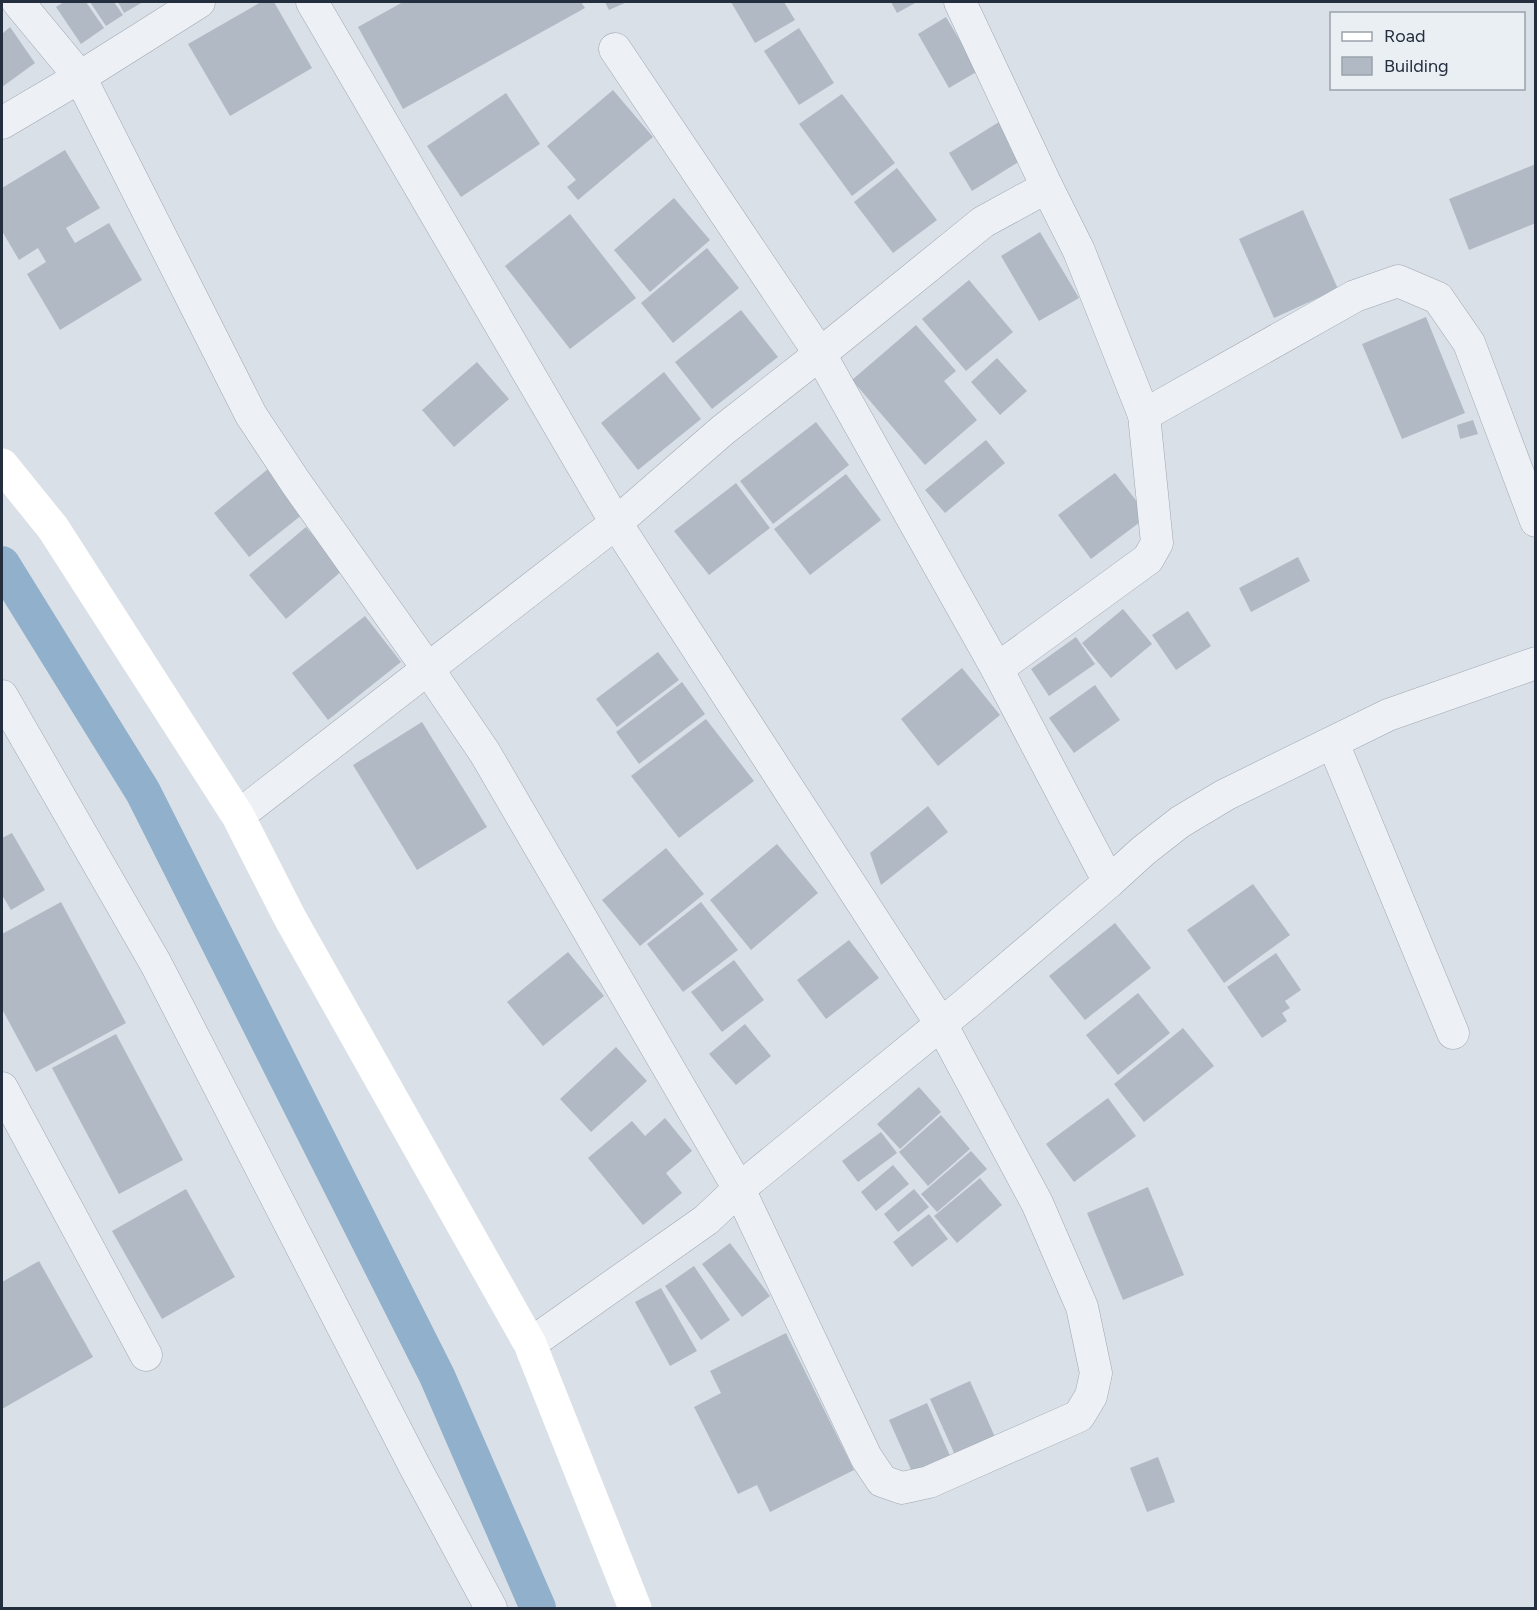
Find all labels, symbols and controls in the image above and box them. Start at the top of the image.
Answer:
legend [1330,12,1525,90]
text: Road [1384,25,1425,47]
text: Building [1384,55,1449,77]

